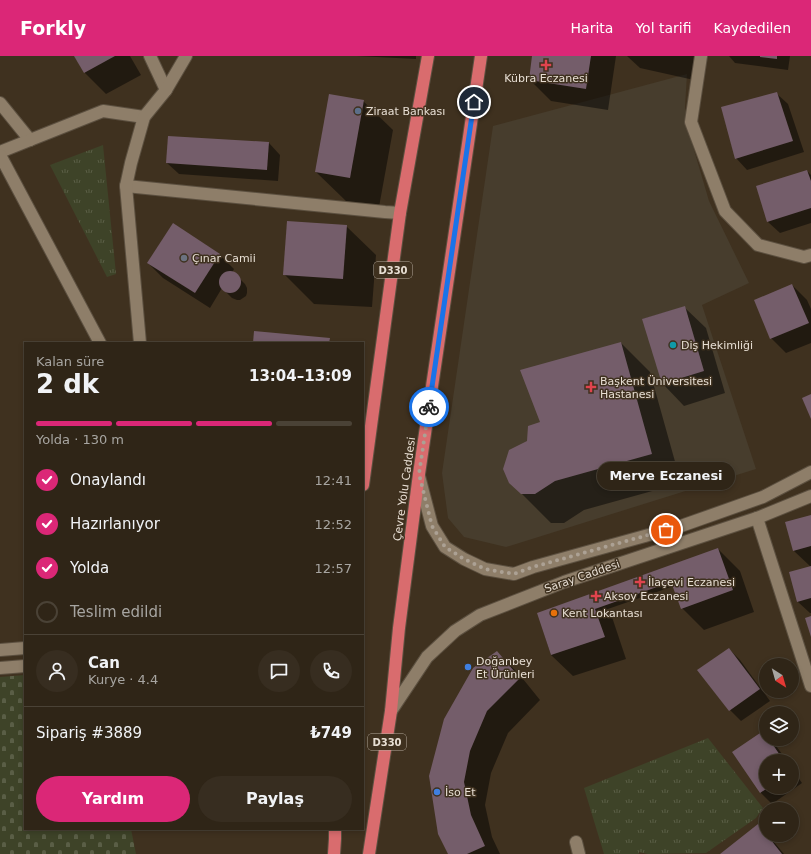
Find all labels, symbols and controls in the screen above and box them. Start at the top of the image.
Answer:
text: Forkly [20,17,86,39]
text: Harita [571,20,613,36]
text: Yol tarifi [635,20,692,36]
text: Kaydedilen [714,20,791,36]
marker: Kübra Eczanesi [541,60,551,70]
place label: Kübra Eczanesi [504,72,588,85]
pin [457,85,491,119]
icon: home [463,91,485,113]
place label: Ziraat Bankası [366,105,445,118]
marker: Ziraat Bankası [353,106,363,116]
place label: Çınar Camii [192,252,256,265]
marker: Çınar Camii [179,253,189,263]
road number: D330 [374,262,412,278]
place label: Diş Hekimliği [681,339,753,352]
marker: Diş Hekimliği [668,340,678,350]
text: Kalan süre [36,354,104,369]
text: 13:04–13:09 [249,367,352,385]
text: 2 dk [36,369,99,399]
place label: Başkent Üniversitesi Hastanesi [600,375,712,401]
marker: Başkent Üniversitesi Hastanesi [585,381,597,393]
courier [409,387,449,427]
icon: bike [418,396,440,418]
text: Yolda · 130 m [36,432,124,447]
street label: Çevre Yolu Caddesi [391,436,418,542]
callout: Merve Eczanesi [597,462,735,490]
text: Merve Eczanesi [609,468,723,483]
icon: check [36,469,58,491]
text: Onaylandı [70,471,146,489]
text: 12:41 [315,473,352,488]
icon: check [36,513,58,535]
pin [649,513,683,547]
text: Hazırlanıyor [70,515,160,533]
text: 12:52 [315,517,352,532]
icon: bag [655,519,677,541]
icon: check [36,557,58,579]
street label: Saray Caddesi [543,557,622,595]
text: Yolda [70,559,109,577]
text: 12:57 [315,561,352,576]
place label: İlaçevi Eczanesi [648,576,735,589]
marker: İlaçevi Eczanesi [635,577,645,587]
place label: Aksoy Eczanesi [604,590,688,603]
marker: Aksoy Eczanesi [591,591,601,601]
text: Teslim edildi [70,603,162,621]
place label: Kent Lokantası [562,607,643,620]
marker: Kent Lokantası [549,608,559,618]
button: person [36,650,78,692]
button: chat [258,650,300,692]
button: phone [310,650,352,692]
text: Can [88,654,120,672]
place label: Doğanbey Et Ürünleri [476,655,535,681]
north arrow [759,658,799,698]
map controls [759,658,799,842]
marker: Doğanbey Et Ürünleri [463,662,473,672]
text: Kurye · 4.4 [88,672,158,687]
button: layers [759,706,799,746]
text: Sipariş #3889 [36,724,142,742]
text: ₺749 [310,724,352,742]
road number: D330 [368,734,406,750]
button: + [759,754,799,794]
button: Yardım [36,776,190,822]
button: Paylaş [198,776,352,822]
place label: İso Et [445,786,476,799]
marker: İso Et [432,787,442,797]
button: − [759,802,799,842]

